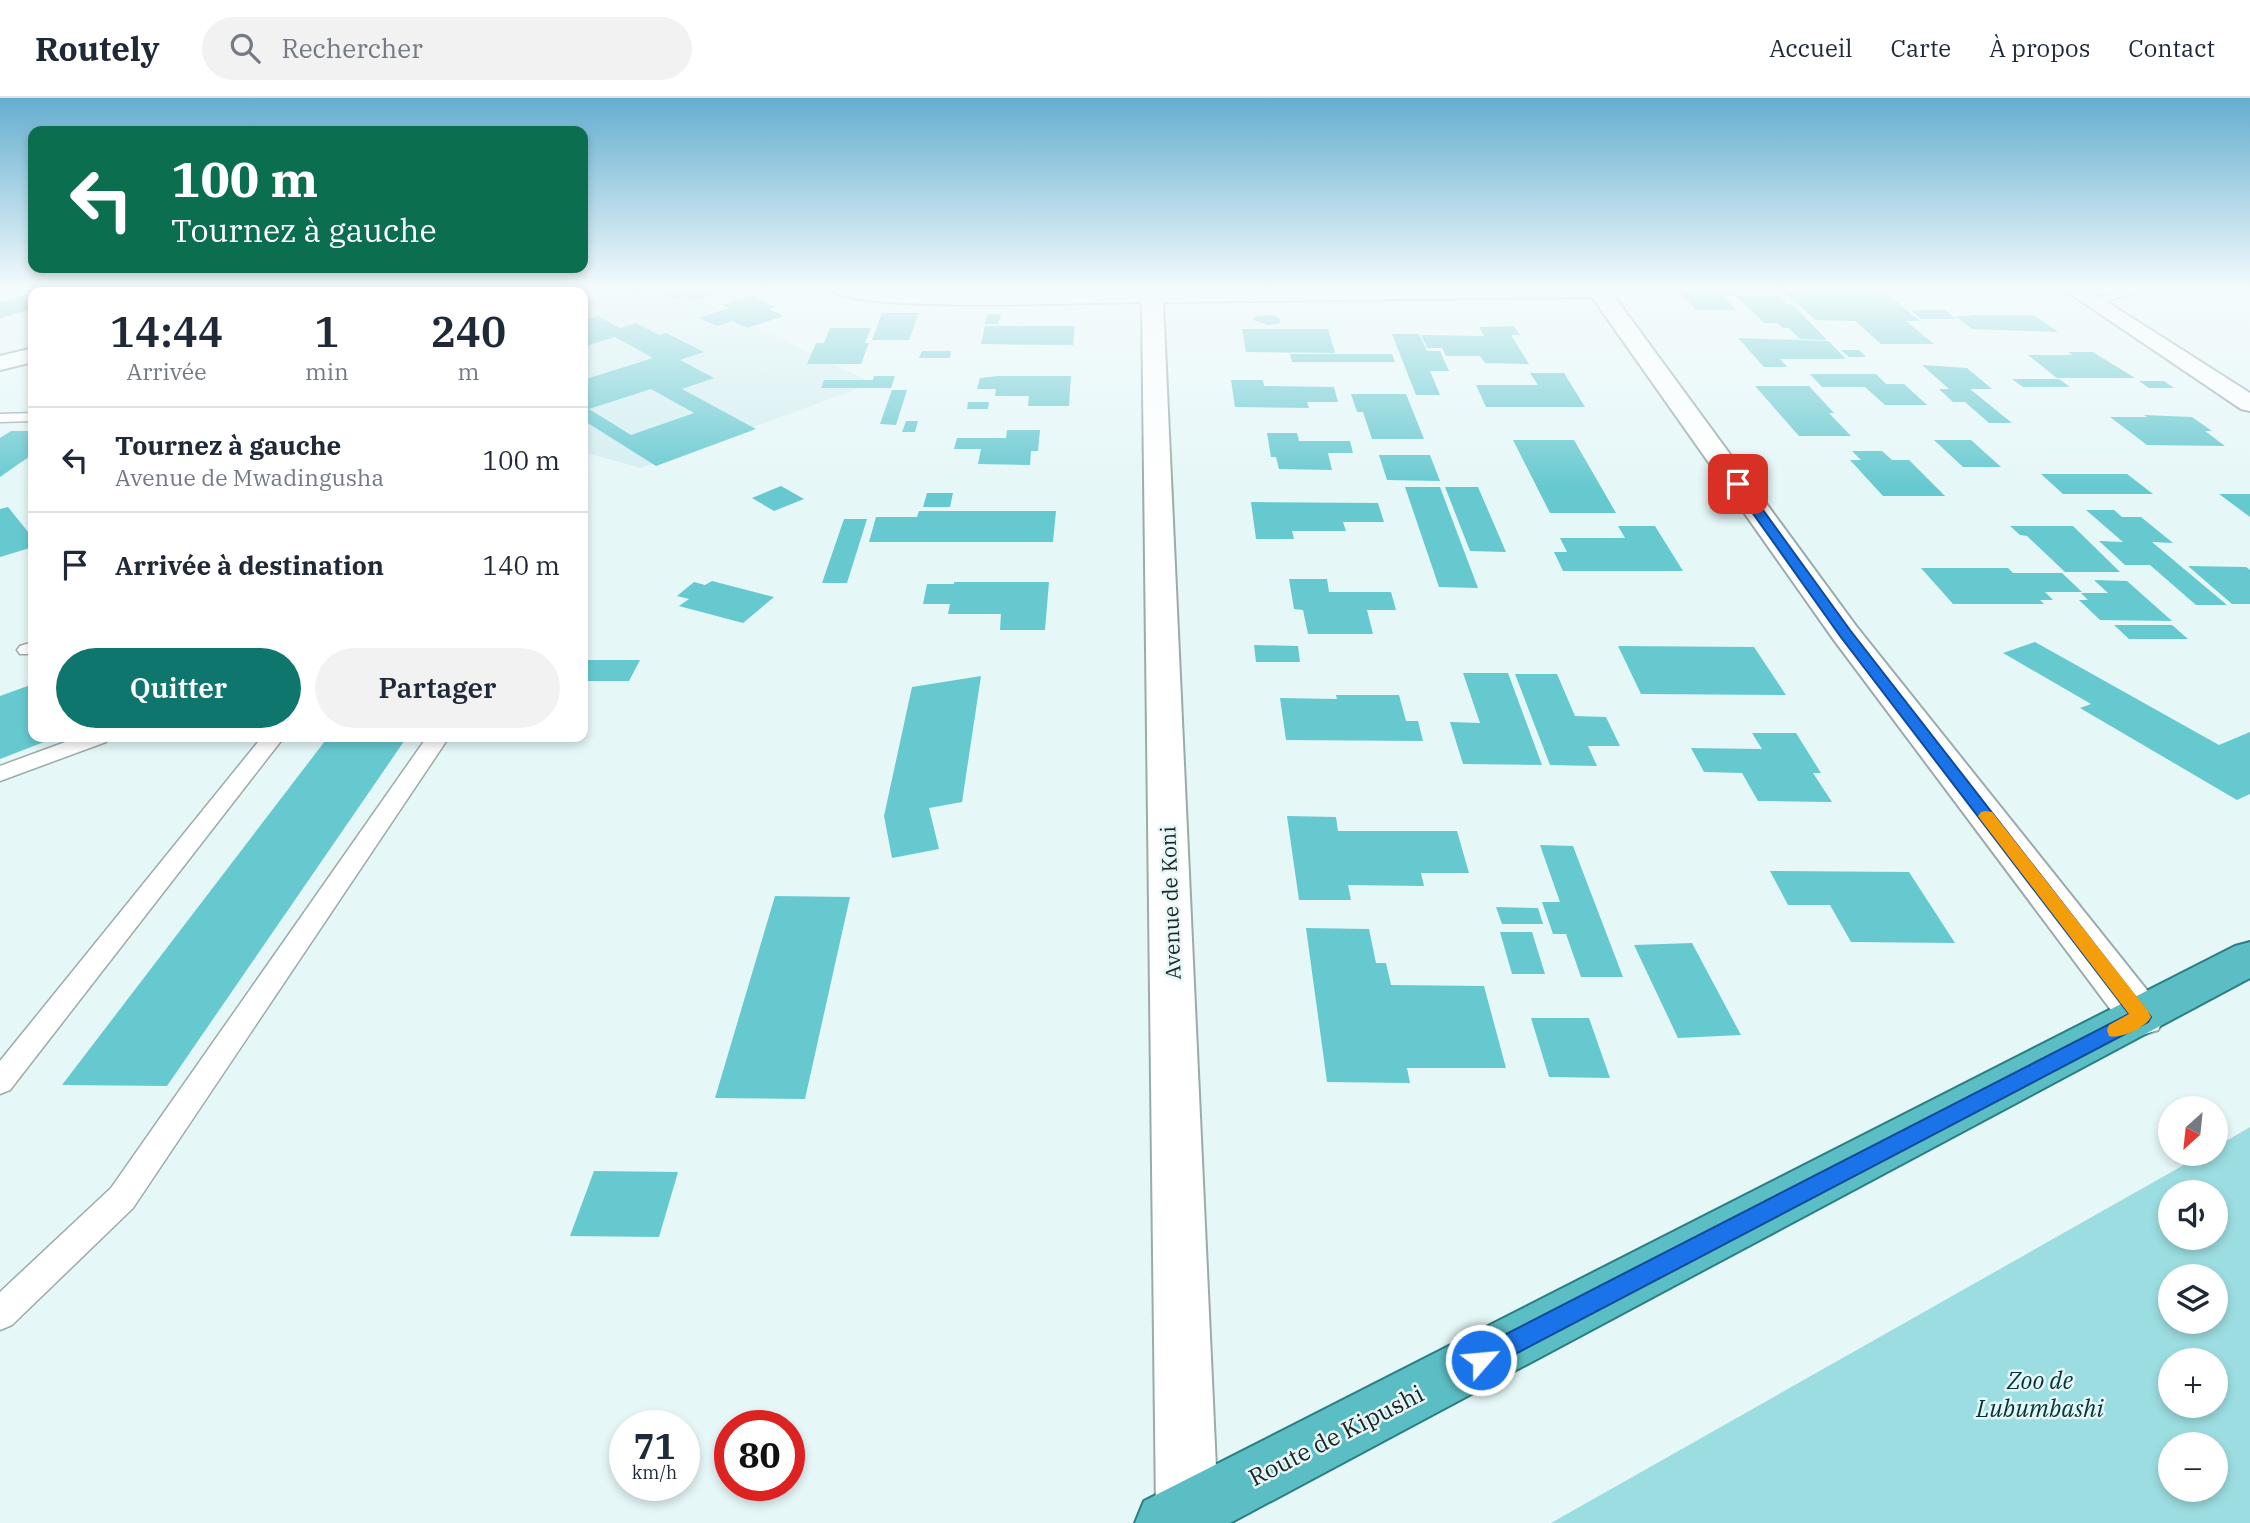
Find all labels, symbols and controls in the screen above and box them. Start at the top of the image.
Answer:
search box [202,17,692,80]
text: Routely [35,27,160,70]
icon: search [226,29,264,67]
text: Rechercher [282,31,423,65]
text: Accueil [1769,32,1853,64]
text: Carte [1891,32,1951,64]
text: À propos [1989,32,2090,64]
text: Contact [2128,32,2215,64]
text: 100 m [171,147,318,210]
icon: left [56,154,147,245]
text: Tournez à gauche [171,209,437,251]
text: 14:44 [110,304,223,359]
text: 1 [314,304,339,359]
text: 240 [431,304,506,359]
text: Arrivée [126,356,207,386]
text: min [305,356,349,386]
text: m [457,356,479,386]
text: Tournez à gauche [115,428,341,462]
icon: left [56,441,94,479]
text: 100 m [482,443,560,477]
pin [1708,454,1768,514]
text: Avenue de Mwadingusha [115,462,384,492]
icon: arrive [1719,465,1757,503]
icon: arrive [56,546,94,584]
text: Arrivée à destination [115,548,384,582]
text: 140 m [482,548,560,582]
button: Quitter [56,648,301,728]
button: Partager [315,648,560,728]
street label: Avenue de Koni [1153,826,1187,980]
north arrow [2158,1096,2228,1166]
map controls [2158,1096,2228,1502]
button: sound [2158,1180,2228,1250]
button: layers [2158,1264,2228,1334]
position arrow [1444,1323,1518,1397]
button: + [2158,1348,2228,1418]
park label: Zoo de Lubumbashi [1975,1364,2105,1424]
street label: Route de Kipushi [1243,1377,1429,1493]
speed limit sign: 80 [714,1410,805,1501]
text: 71 [633,1423,676,1469]
button: − [2158,1432,2228,1502]
text: km/h [632,1461,677,1484]

